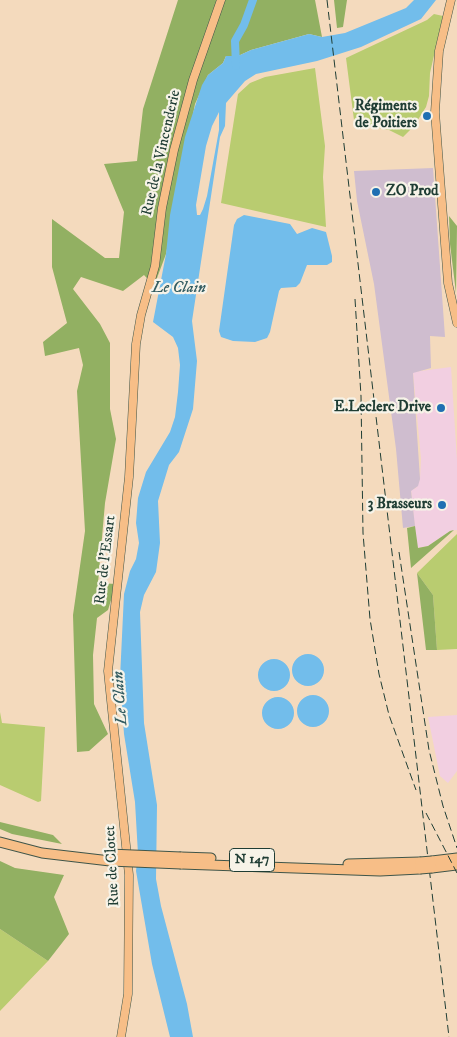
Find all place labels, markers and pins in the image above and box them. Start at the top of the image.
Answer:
place label: Régiments de Poitiers [355,98,417,133]
marker: Régiments de Poitiers [421,110,433,122]
place label: ZO Prod [386,183,439,201]
marker: ZO Prod [370,186,382,198]
place label: E.Leclerc Drive [334,399,431,417]
marker: E.Leclerc Drive [435,402,447,414]
place label: 3 Brasseurs [368,496,432,514]
marker: 3 Brasseurs [436,499,448,511]

